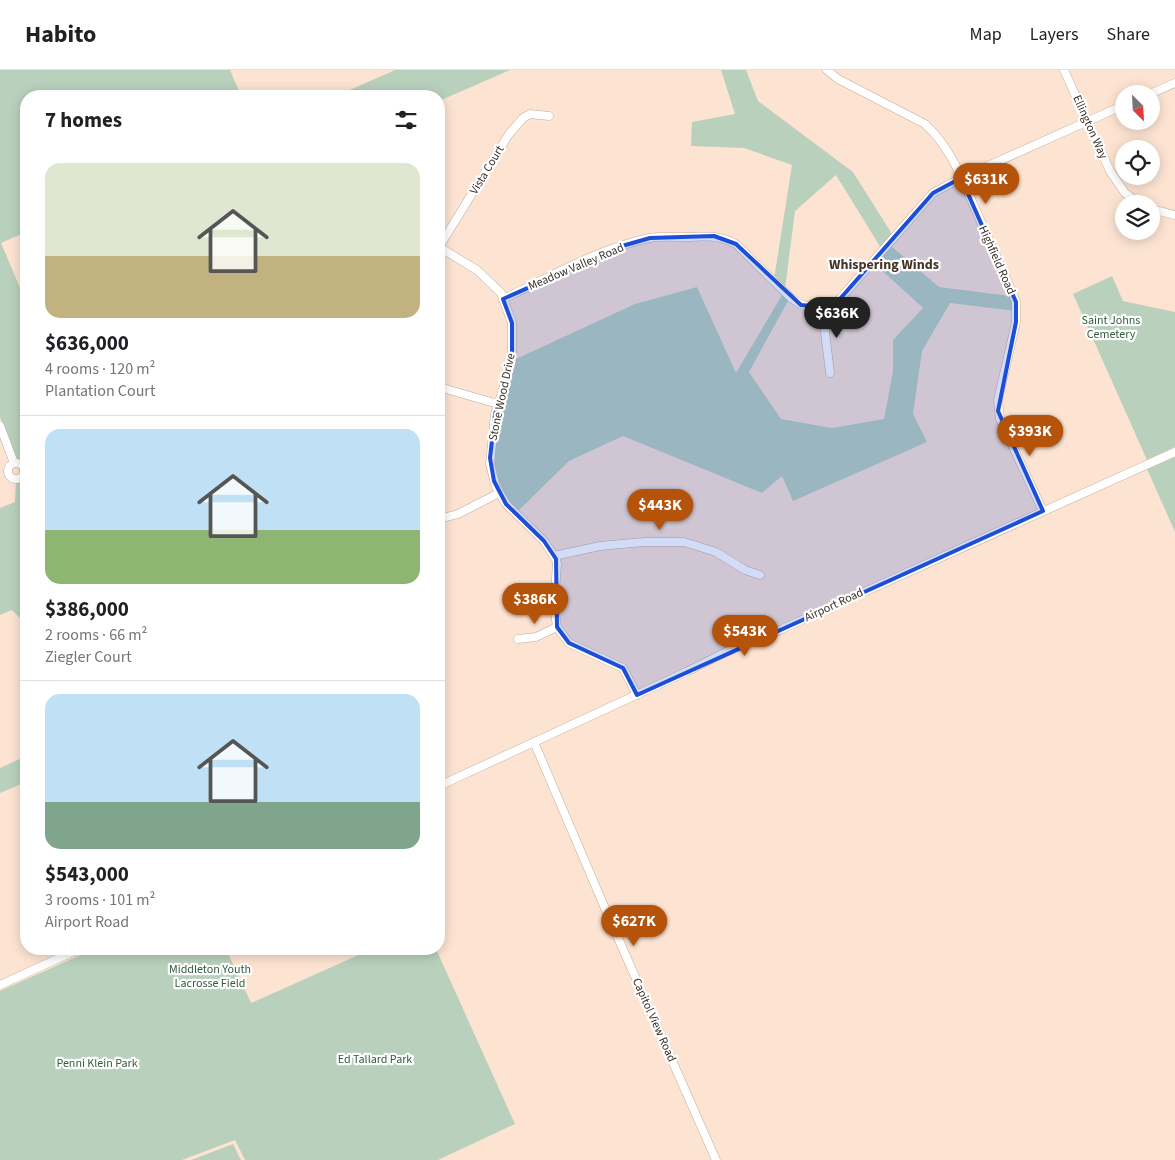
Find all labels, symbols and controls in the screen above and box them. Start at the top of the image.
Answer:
text: Habito [25,17,96,52]
text: Map [970,22,1002,47]
text: Layers [1030,22,1079,47]
text: Share [1107,22,1150,47]
north arrow [1115,85,1160,130]
map controls [1115,85,1160,240]
street label: Ellington Way [1068,92,1112,162]
text: 7 homes [45,105,122,135]
icon: filters [392,106,420,134]
button: locate [1115,140,1160,185]
street label: Vista Court [466,142,508,198]
pin: $631K [951,162,1021,205]
text: $631K [964,168,1008,190]
button: layers [1115,195,1160,240]
icon: home [188,196,278,286]
street label: Highfield Road [974,223,1020,297]
street label: Meadow Valley Road [525,239,627,295]
district label: Whispering Winds [829,255,939,275]
pin: $636K [802,296,872,339]
text: $636K [815,302,859,324]
park label: Saint Johns Cemetery [1082,312,1140,343]
text: $636,000 [45,328,129,358]
street label: Stone Wood Drive [484,352,520,442]
text: 4 rooms · 120 m² [45,358,155,380]
text: Plantation Court [45,380,155,402]
pin: $393K [995,414,1065,457]
text: $393K [1008,420,1052,442]
icon: home [188,461,278,551]
pin: $443K [625,488,695,531]
text: $443K [638,494,682,516]
pin: $386K [500,582,570,625]
street label: Airport Road [802,584,866,626]
text: $386K [513,588,557,610]
text: $386,000 [45,594,129,624]
pin: $543K [710,614,780,657]
text: $543K [723,620,767,642]
text: 2 rooms · 66 m² [45,624,147,646]
text: Ziegler Court [45,646,132,668]
icon: home [188,726,278,816]
text: $543,000 [45,859,129,889]
text: 3 rooms · 101 m² [45,889,155,911]
pin: $627K [599,904,669,947]
text: $627K [612,910,656,932]
text: Airport Road [45,911,129,933]
park label: Middleton Youth Lacrosse Field [169,961,251,992]
street label: Capitol View Road [628,975,680,1065]
park label: Ed Tallard Park [338,1051,412,1068]
park label: Penni Klein Park [56,1055,138,1072]

